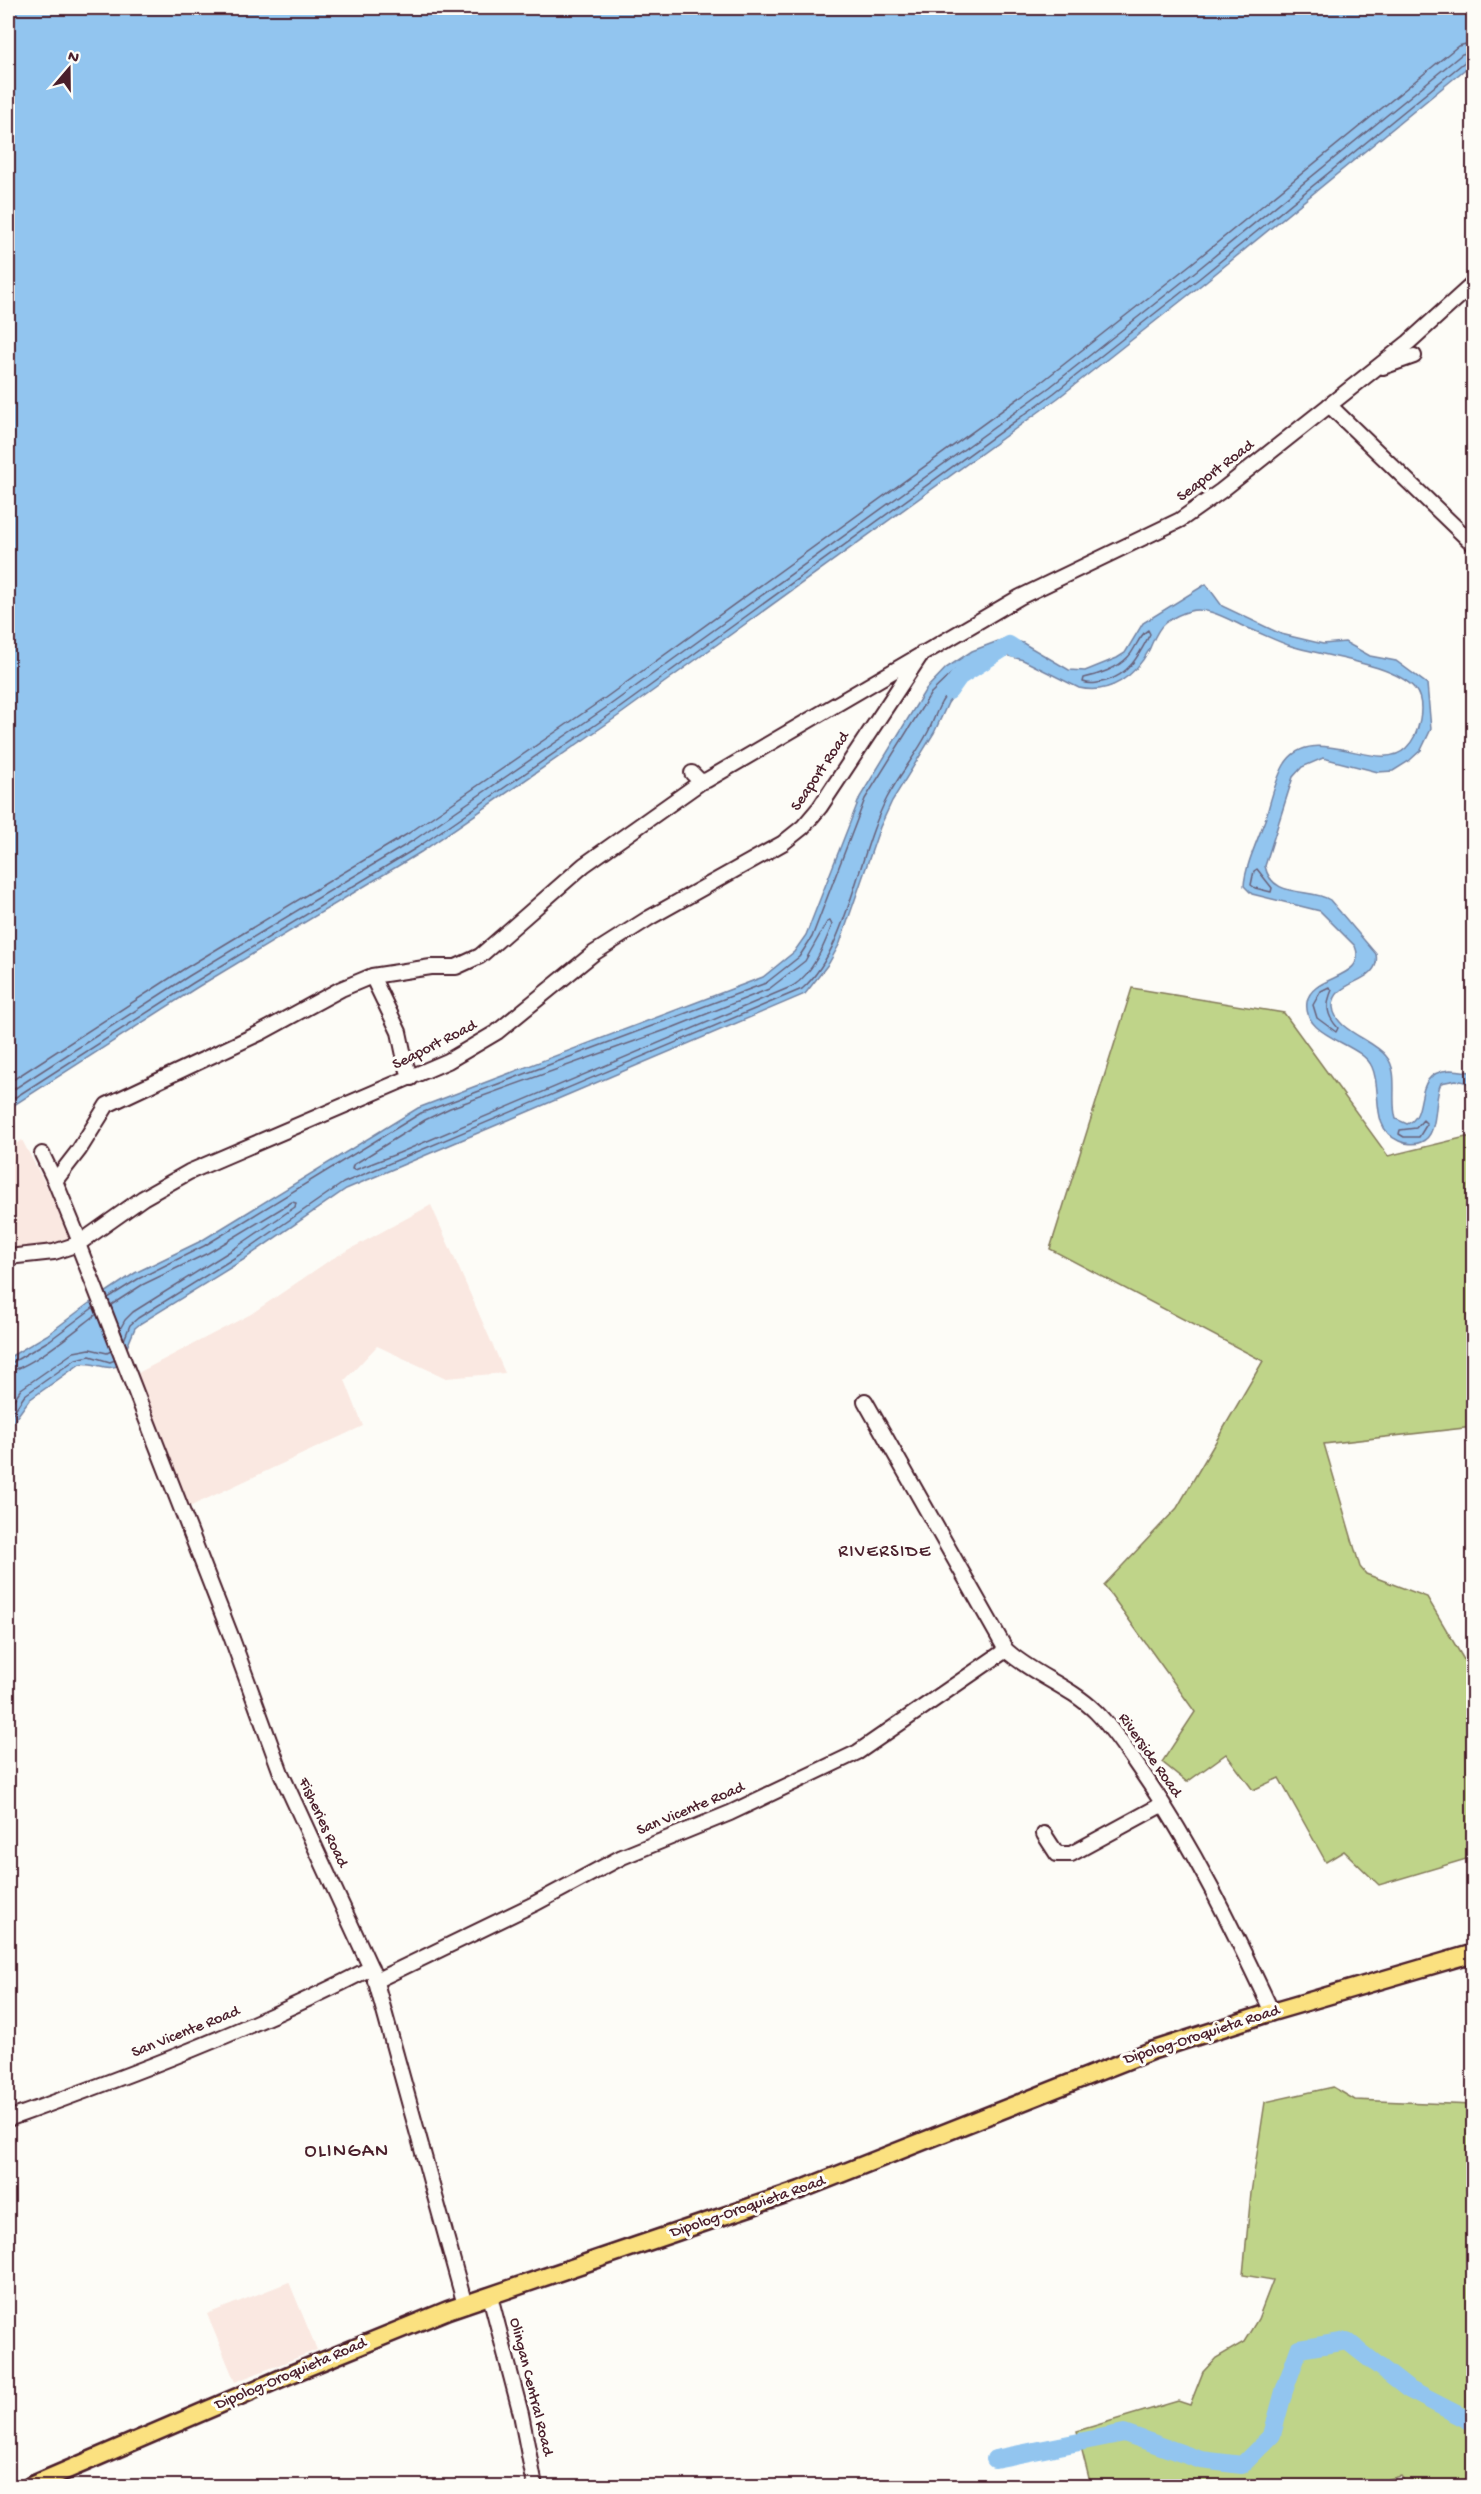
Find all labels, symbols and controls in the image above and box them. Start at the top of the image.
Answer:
north arrow [39,39,99,99]
text: N [65,47,82,69]
street label: Seaport Road [1174,436,1260,507]
street label: Seaport Road [787,727,855,815]
street label: Seaport Road [390,1016,482,1075]
district label: RIVERSIDE [838,1542,932,1563]
street label: Riverside Road [1113,1710,1186,1803]
street label: Fisheries Road [293,1774,352,1872]
street label: San Vicente Road [634,1778,749,1841]
street label: Dipolog-Oroquieta Road [1121,2001,1284,2070]
street label: San Vicente Road [129,2002,244,2063]
district label: OLINGAN [304,2141,390,2164]
street label: Dipolog-Oroquieta Road [667,2172,829,2244]
street label: Olingan Central Road [504,2316,557,2460]
street label: Dipolog-Oroquieta Road [212,2334,371,2416]

